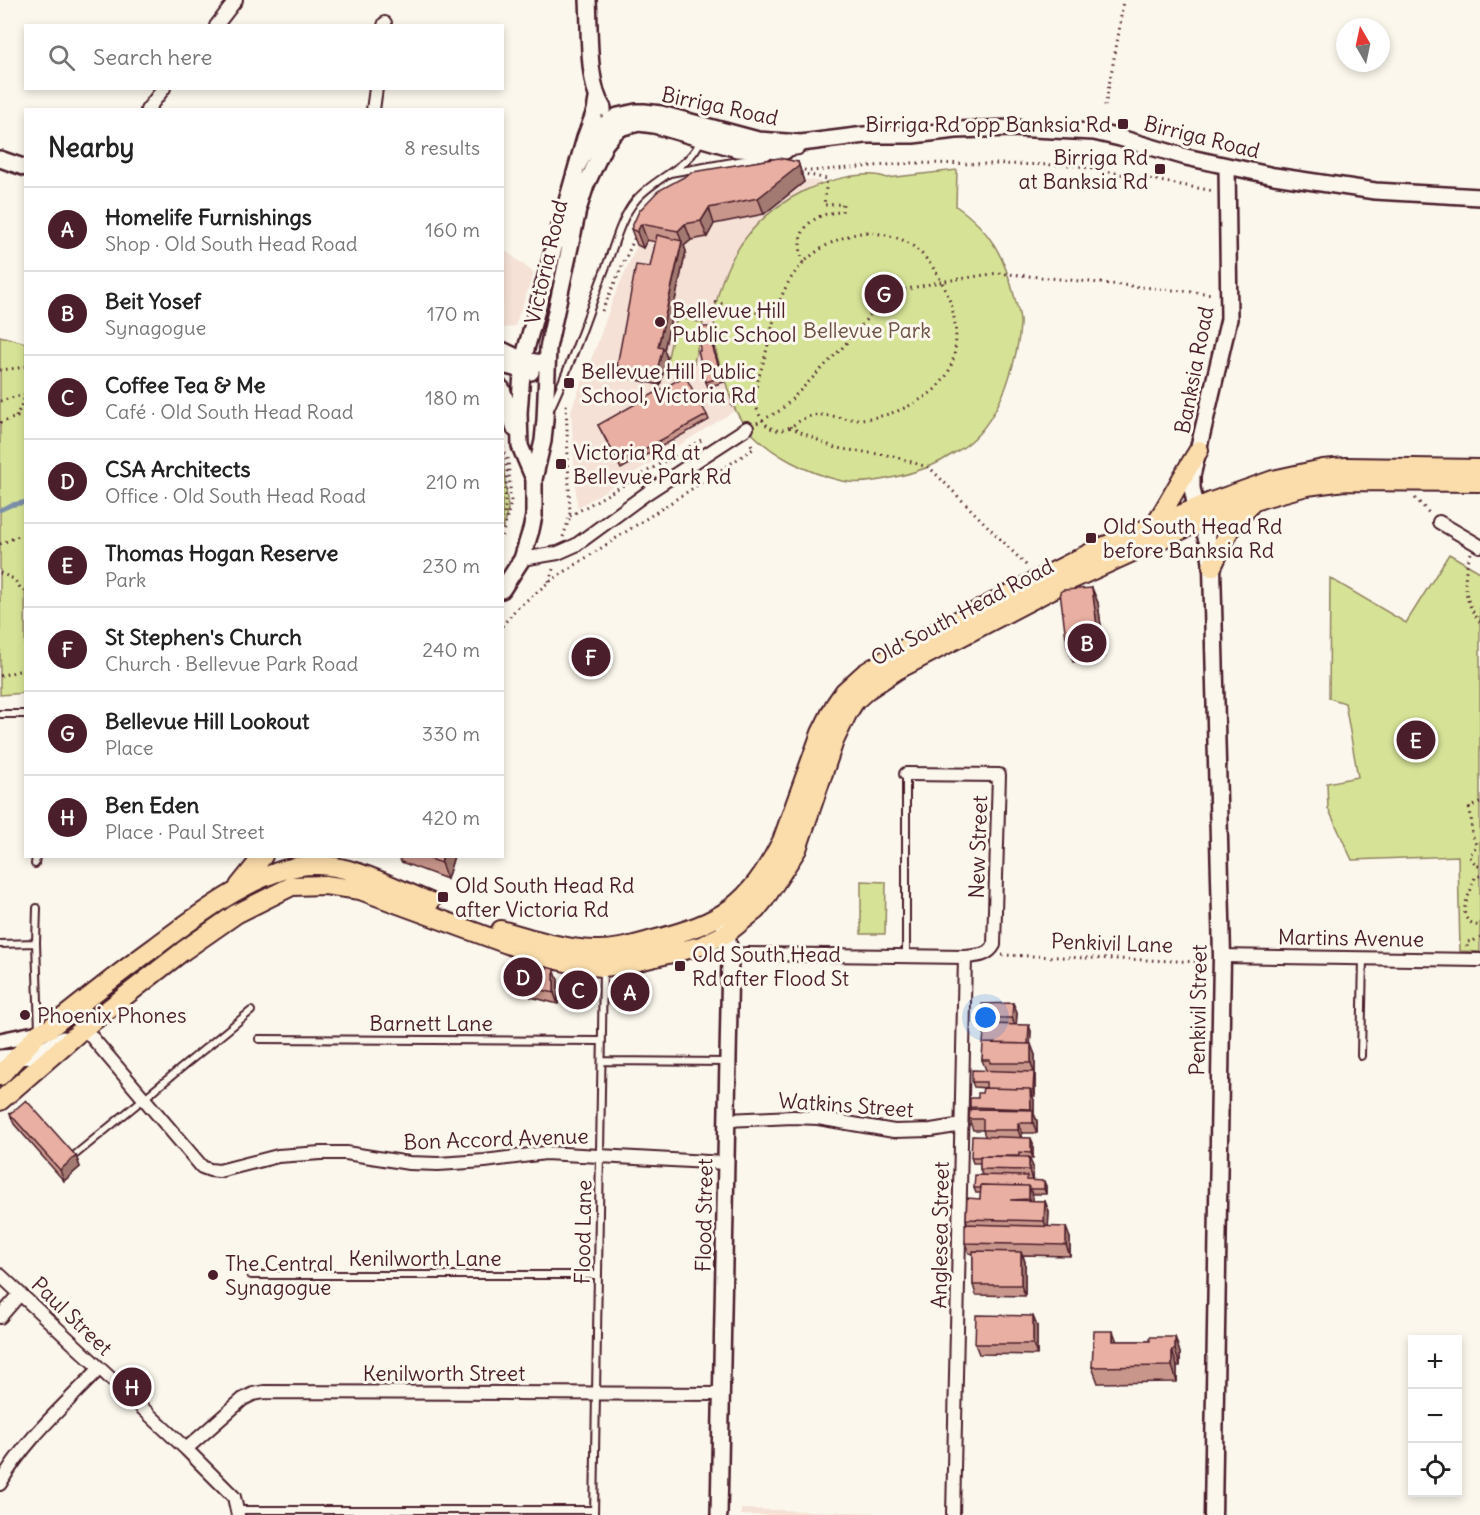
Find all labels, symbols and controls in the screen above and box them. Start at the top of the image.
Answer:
north arrow [1336,18,1390,72]
search box [24,24,504,90]
icon: search [45,41,78,74]
text: Search here [93,43,212,71]
street label: Birriga Road [659,81,781,131]
street label: Birriga Road [1141,110,1263,164]
place label: Birriga Rd opp Banksia Rd [865,111,1111,138]
marker: Birriga Rd opp Banksia Rd [1116,117,1130,131]
text: Nearby [48,131,134,164]
text: 8 results [404,135,480,160]
place label: Birriga Rd at Banksia Rd [1018,144,1148,195]
marker: Birriga Rd at Banksia Rd [1153,162,1167,176]
street label: Victoria Road [519,197,573,327]
text: Homelife Furnishings [105,203,312,231]
text: A [61,217,74,242]
text: 160 m [425,217,480,242]
text: Shop · Old South Head Road [105,231,358,256]
pin: G [864,272,904,316]
text: Beit Yosef [105,287,201,315]
place label: Bellevue Hill Public School [672,297,796,348]
text: B [61,301,74,326]
text: 170 m [427,301,480,326]
street label: Banksia Road [1168,304,1220,436]
text: Synagogue [105,315,206,340]
marker: Bellevue Hill Public School [653,315,667,329]
park label: Bellevue Park [803,317,931,344]
place label: Bellevue Hill Public School, Victoria Rd [581,358,756,409]
text: Coffee Tea & Me [105,371,266,399]
marker: Bellevue Hill Public School, Victoria Rd [562,376,576,390]
text: C [61,385,74,410]
text: 180 m [425,385,480,410]
text: Café · Old South Head Road [105,399,354,424]
place label: Victoria Rd at Bellevue Park Rd [573,439,731,490]
text: CSA Architects [105,455,250,483]
marker: Victoria Rd at Bellevue Park Rd [554,457,568,471]
text: D [60,469,75,494]
text: 210 m [426,469,480,494]
text: Office · Old South Head Road [105,483,366,508]
place label: Old South Head Rd before Banksia Rd [1103,513,1282,564]
marker: Old South Head Rd before Banksia Rd [1084,531,1098,545]
text: Thomas Hogan Reserve [105,539,338,567]
street label: Old South Head Road [866,552,1058,672]
text: E [62,553,73,578]
text: 230 m [422,553,480,578]
text: Park [105,567,146,592]
pin: B [1068,620,1106,666]
text: St Stephen's Church [105,623,302,651]
pin: F [572,634,610,680]
text: F [62,637,73,662]
text: 240 m [422,637,480,662]
text: Church · Bellevue Park Road [105,651,358,676]
text: Bellevue Hill Lookout [105,707,309,735]
pin: E [1396,718,1436,762]
text: G [60,721,75,746]
text: 330 m [422,721,480,746]
text: Place [105,735,153,760]
text: Ben Eden [105,791,199,819]
street label: New Street [963,795,993,899]
text: H [60,805,75,830]
text: 420 m [422,805,480,830]
text: Place · Paul Street [105,819,265,844]
place label: Old South Head Rd after Victoria Rd [455,872,634,923]
marker: Old South Head Rd after Victoria Rd [436,890,450,904]
street label: Martins Avenue [1278,923,1424,953]
street label: Penkivil Lane [1051,927,1173,959]
place label: Old South Head Rd after Flood St [692,941,849,992]
street label: Penkivil Street [1183,944,1213,1076]
pin: D [504,954,542,1000]
marker: Old South Head Rd after Flood St [673,959,687,973]
pin: C [558,968,598,1012]
pin: A [610,970,650,1014]
place label: Phoenix Phones [37,1002,187,1029]
your location [971,1003,1000,1032]
marker: Phoenix Phones [18,1008,32,1022]
street label: Barnett Lane [369,1010,493,1037]
street label: Watkins Street [777,1087,915,1123]
street label: Bon Accord Avenue [403,1122,589,1156]
street label: Flood Street [690,1158,718,1272]
street label: Anglesea Street [925,1161,955,1309]
street label: Flood Lane [569,1180,597,1284]
street label: Kenilworth Lane [348,1245,502,1272]
place label: The Central Synagogue [225,1250,333,1301]
marker: The Central Synagogue [206,1268,220,1282]
street label: Paul Street [26,1271,118,1361]
map controls [1408,1335,1462,1497]
button: + [1408,1335,1462,1389]
street label: Kenilworth Street [363,1360,525,1387]
pin: H [112,1364,152,1410]
button: − [1408,1389,1462,1443]
button: locate [1408,1443,1462,1497]

